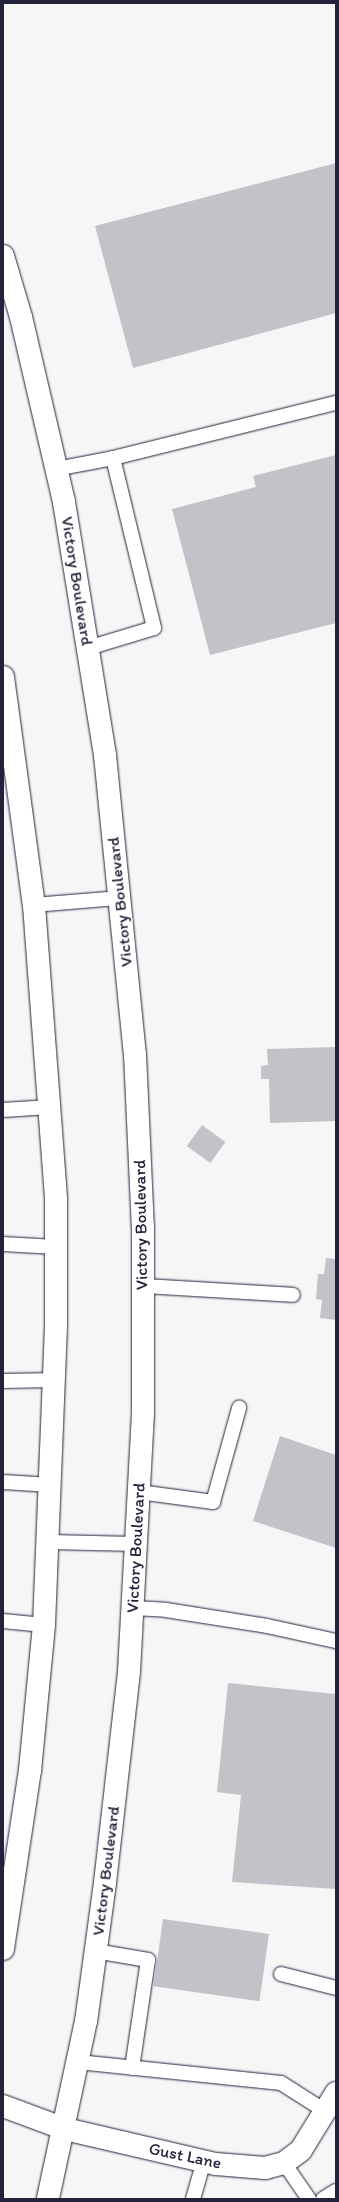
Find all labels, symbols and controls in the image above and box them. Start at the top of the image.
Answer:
street label: Victory Boulevard [57,515,97,647]
street label: Victory Boulevard [103,836,137,968]
street label: Victory Boulevard [130,1159,152,1291]
street label: Victory Boulevard [122,1482,150,1614]
street label: Victory Boulevard [88,1805,124,1937]
street label: Gust Lane [147,2138,223,2174]

